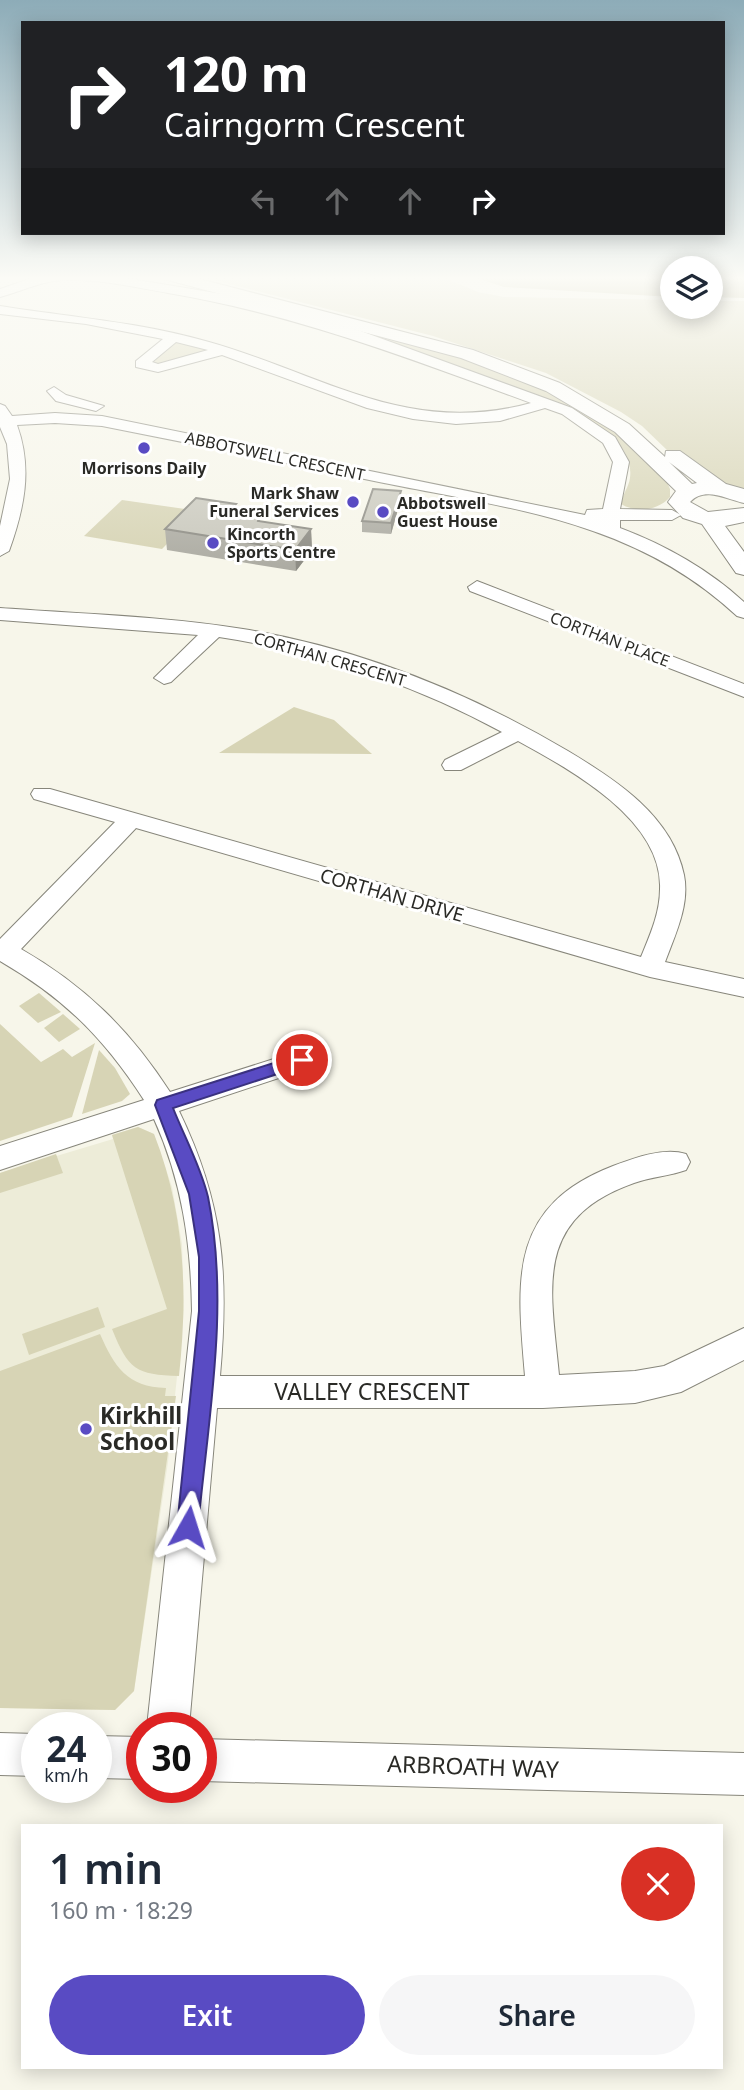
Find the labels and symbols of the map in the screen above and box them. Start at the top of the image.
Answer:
street label: ABBOTSWELL CRESCENT [183,426,367,486]
marker: Morrisons Daily [136,440,152,456]
place label: Morrisons Daily [82,457,207,479]
place label: Mark Shaw Funeral Services [209,482,339,522]
place label: Abbotswell Guest House [397,492,498,532]
marker: Mark Shaw Funeral Services [345,494,361,510]
marker: Abbotswell Guest House [375,504,391,520]
place label: Kincorth Sports Centre [227,523,336,563]
marker: Kincorth Sports Centre [205,535,221,551]
street label: CORTHAN PLACE [547,606,673,672]
street label: CORTHAN CRESCENT [251,627,409,691]
street label: CORTHAN DRIVE [317,862,467,928]
pin [272,1030,332,1090]
street label: VALLEY CRESCENT [274,1375,470,1407]
place label: Kirkhill School [100,1399,182,1457]
marker: Kirkhill School [78,1421,94,1437]
position arrow [151,1490,225,1564]
speed limit sign: 30 [126,1712,217,1803]
street label: ARBROATH WAY [387,1747,560,1785]

